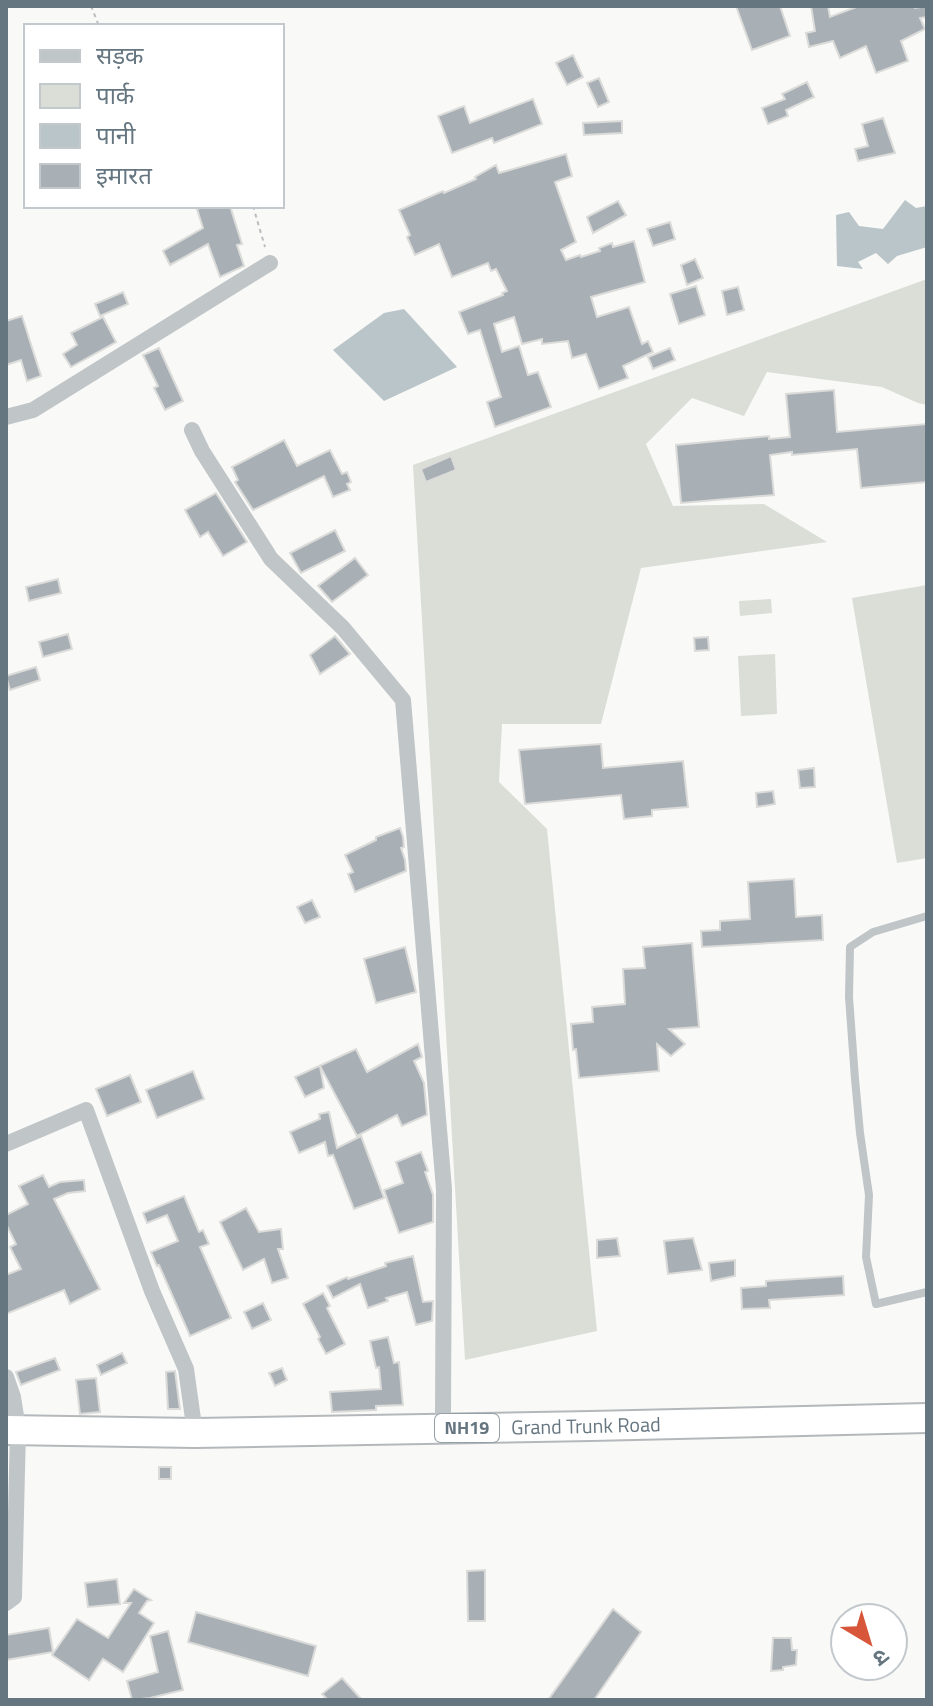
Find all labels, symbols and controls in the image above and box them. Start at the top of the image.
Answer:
legend [24,24,284,208]
text: सड़क [96,37,144,73]
text: पार्क [96,77,135,113]
text: पानी [96,117,136,153]
text: इमारत [96,157,153,193]
street label: Grand Trunk Road [511,1408,661,1442]
road number: NH19 [435,1414,499,1442]
north arrow [829,1602,909,1682]
text: उ [865,1640,897,1676]

